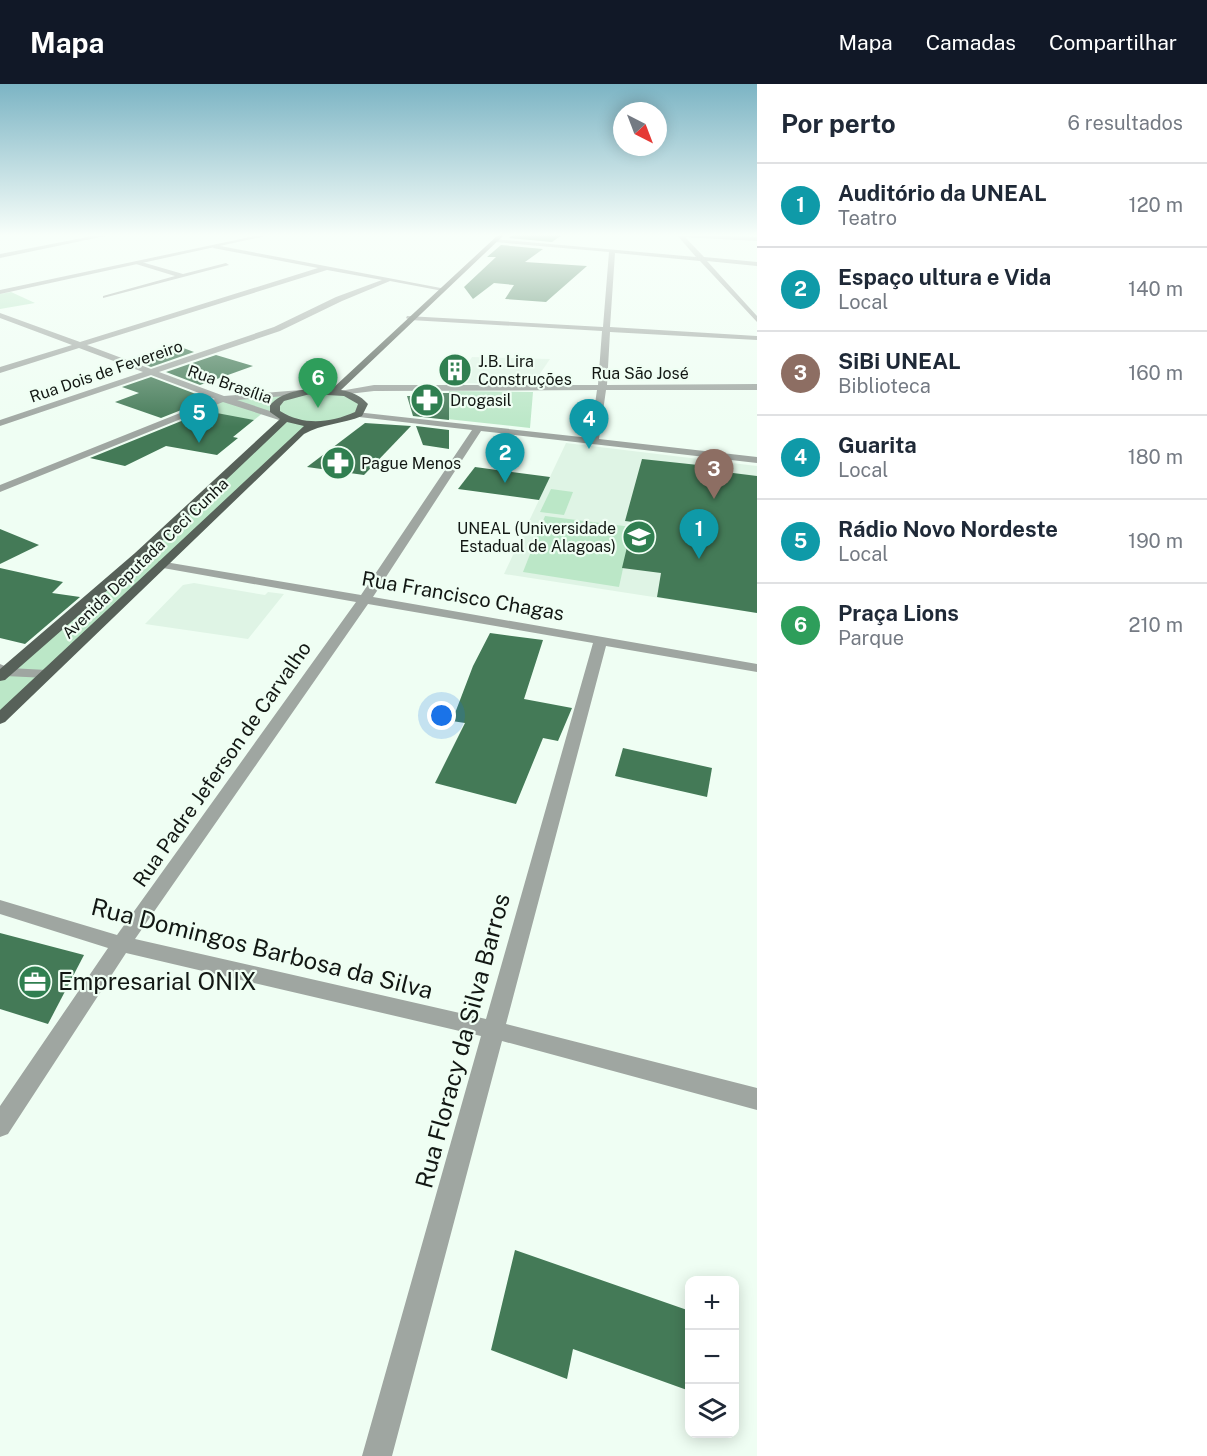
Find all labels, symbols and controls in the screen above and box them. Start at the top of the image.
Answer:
text: Mapa [30,26,104,59]
text: Mapa [839,30,893,55]
text: Camadas [926,30,1016,55]
text: Compartilhar [1049,30,1177,55]
north arrow [613,102,667,156]
text: Por perto [781,108,896,139]
text: 6 resultados [1068,111,1183,135]
text: Auditório da UNEAL [838,180,1047,206]
text: 1 [796,193,805,217]
text: 120 m [1129,193,1183,217]
text: Teatro [838,206,897,230]
text: Espaço ultura e Vida [838,264,1051,290]
text: 2 [794,277,807,301]
text: 140 m [1128,277,1183,301]
text: Local [838,290,888,314]
street label: Rua Dois de Fevereiro [27,336,185,407]
text: SiBi UNEAL [838,348,961,374]
building icon: J.B. Lira Construções [437,352,473,388]
place label: J.B. Lira Construções [478,352,572,389]
pin: 6 [298,358,338,408]
street label: Rua Brasília [185,361,274,408]
text: 3 [794,361,807,385]
text: 160 m [1128,361,1183,385]
street label: Rua São José [591,364,689,383]
text: Biblioteca [838,374,931,398]
pharmacy icon: Drogasil [409,382,445,418]
place label: Drogasil [450,391,512,410]
pin: 5 [180,394,218,443]
pin: 4 [570,400,608,449]
text: Guarita [838,432,917,458]
pin: 2 [486,434,524,483]
pharmacy icon: Pague Menos [320,445,356,481]
text: 4 [794,445,807,469]
text: 180 m [1128,445,1183,469]
pin: 3 [694,450,734,499]
place label: Pague Menos [361,454,461,473]
text: Local [838,458,888,482]
street label: Avenida Deputada Ceci Cunha [58,474,232,643]
pin: 1 [680,510,718,559]
text: Rádio Novo Nordeste [838,516,1058,542]
place label: UNEAL (Universidade Estadual de Alagoas) [457,519,616,556]
school or university icon: UNEAL (Universidade Estadual de Alagoas) [621,519,657,555]
text: 5 [794,529,807,553]
text: 190 m [1128,529,1183,553]
text: Local [838,542,888,566]
street label: Rua Francisco Chagas [360,566,566,626]
text: Praça Lions [838,600,959,626]
text: 6 [794,613,807,637]
text: 210 m [1129,613,1183,637]
text: Parque [838,626,904,650]
street label: Rua Padre Jeferson de Carvalho [128,637,316,891]
your location [427,701,456,730]
street label: Rua Floracy da Silva Barros [409,890,515,1191]
street label: Rua Domingos Barbosa da Silva [89,892,436,1004]
office icon: Empresarial ONIX [17,964,53,1000]
place label: Empresarial ONIX [58,967,257,995]
map controls [685,1276,739,1438]
button: + [685,1276,739,1330]
button: − [685,1330,739,1384]
button: layers [685,1384,739,1438]

